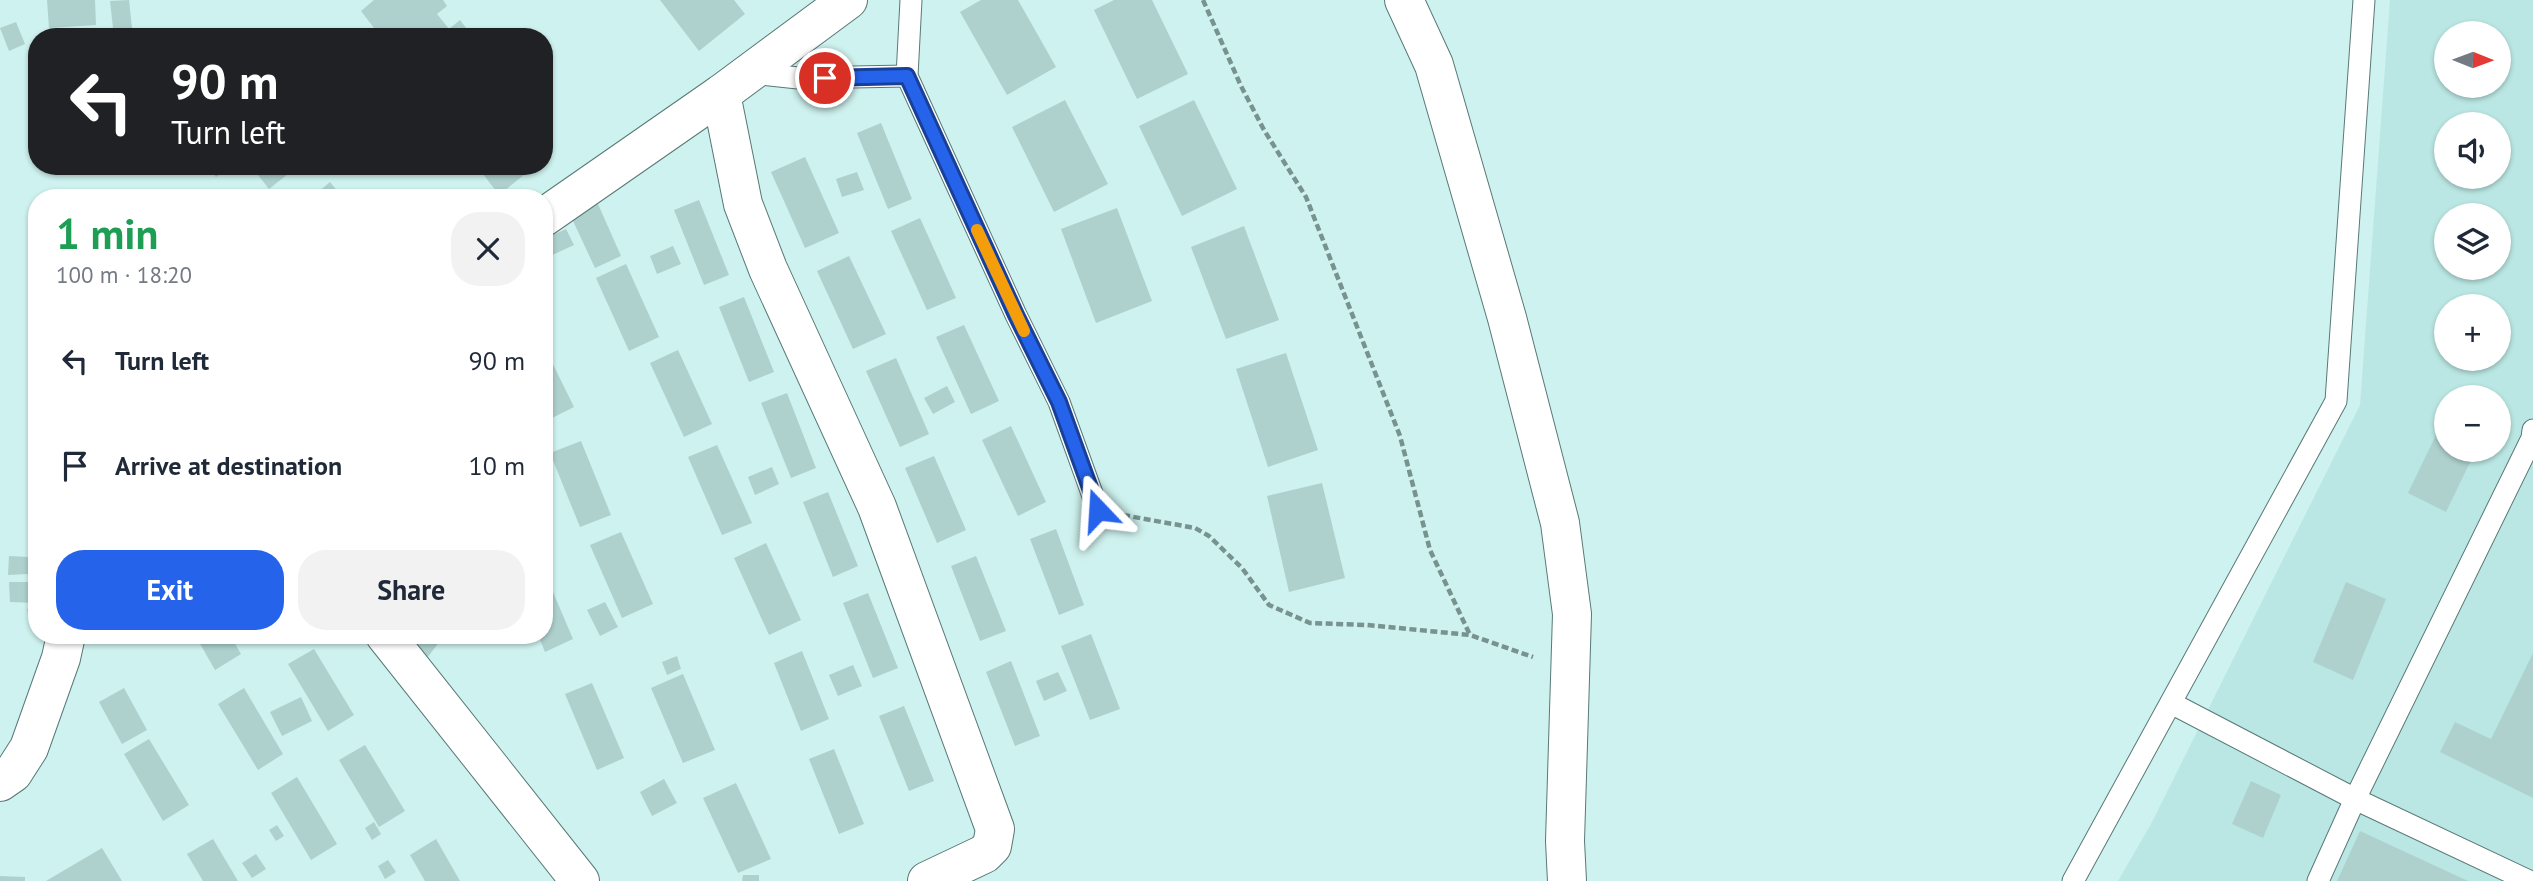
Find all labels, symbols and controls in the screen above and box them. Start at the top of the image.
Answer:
north arrow [2434,21,2511,98]
map controls [2434,21,2511,462]
pin [795,48,855,108]
text: 90 m [171,49,278,113]
icon: left [56,56,147,147]
icon: arrive [806,59,844,97]
text: Turn left [171,111,286,153]
button: sound [2434,112,2511,189]
button: layers [2434,203,2511,280]
text: 1 min [56,206,158,261]
button: close [451,212,525,286]
text: 100 m · 18:20 [56,260,192,289]
button: + [2434,294,2511,371]
icon: left [56,342,94,380]
text: Turn left [115,344,209,377]
text: 90 m [469,344,525,377]
button: − [2434,385,2511,462]
icon: arrive [56,447,94,485]
text: Arrive at destination [115,449,342,482]
text: 10 m [469,449,525,482]
position arrow [1061,473,1135,547]
button: Exit [56,550,284,630]
button: Share [298,550,525,630]

